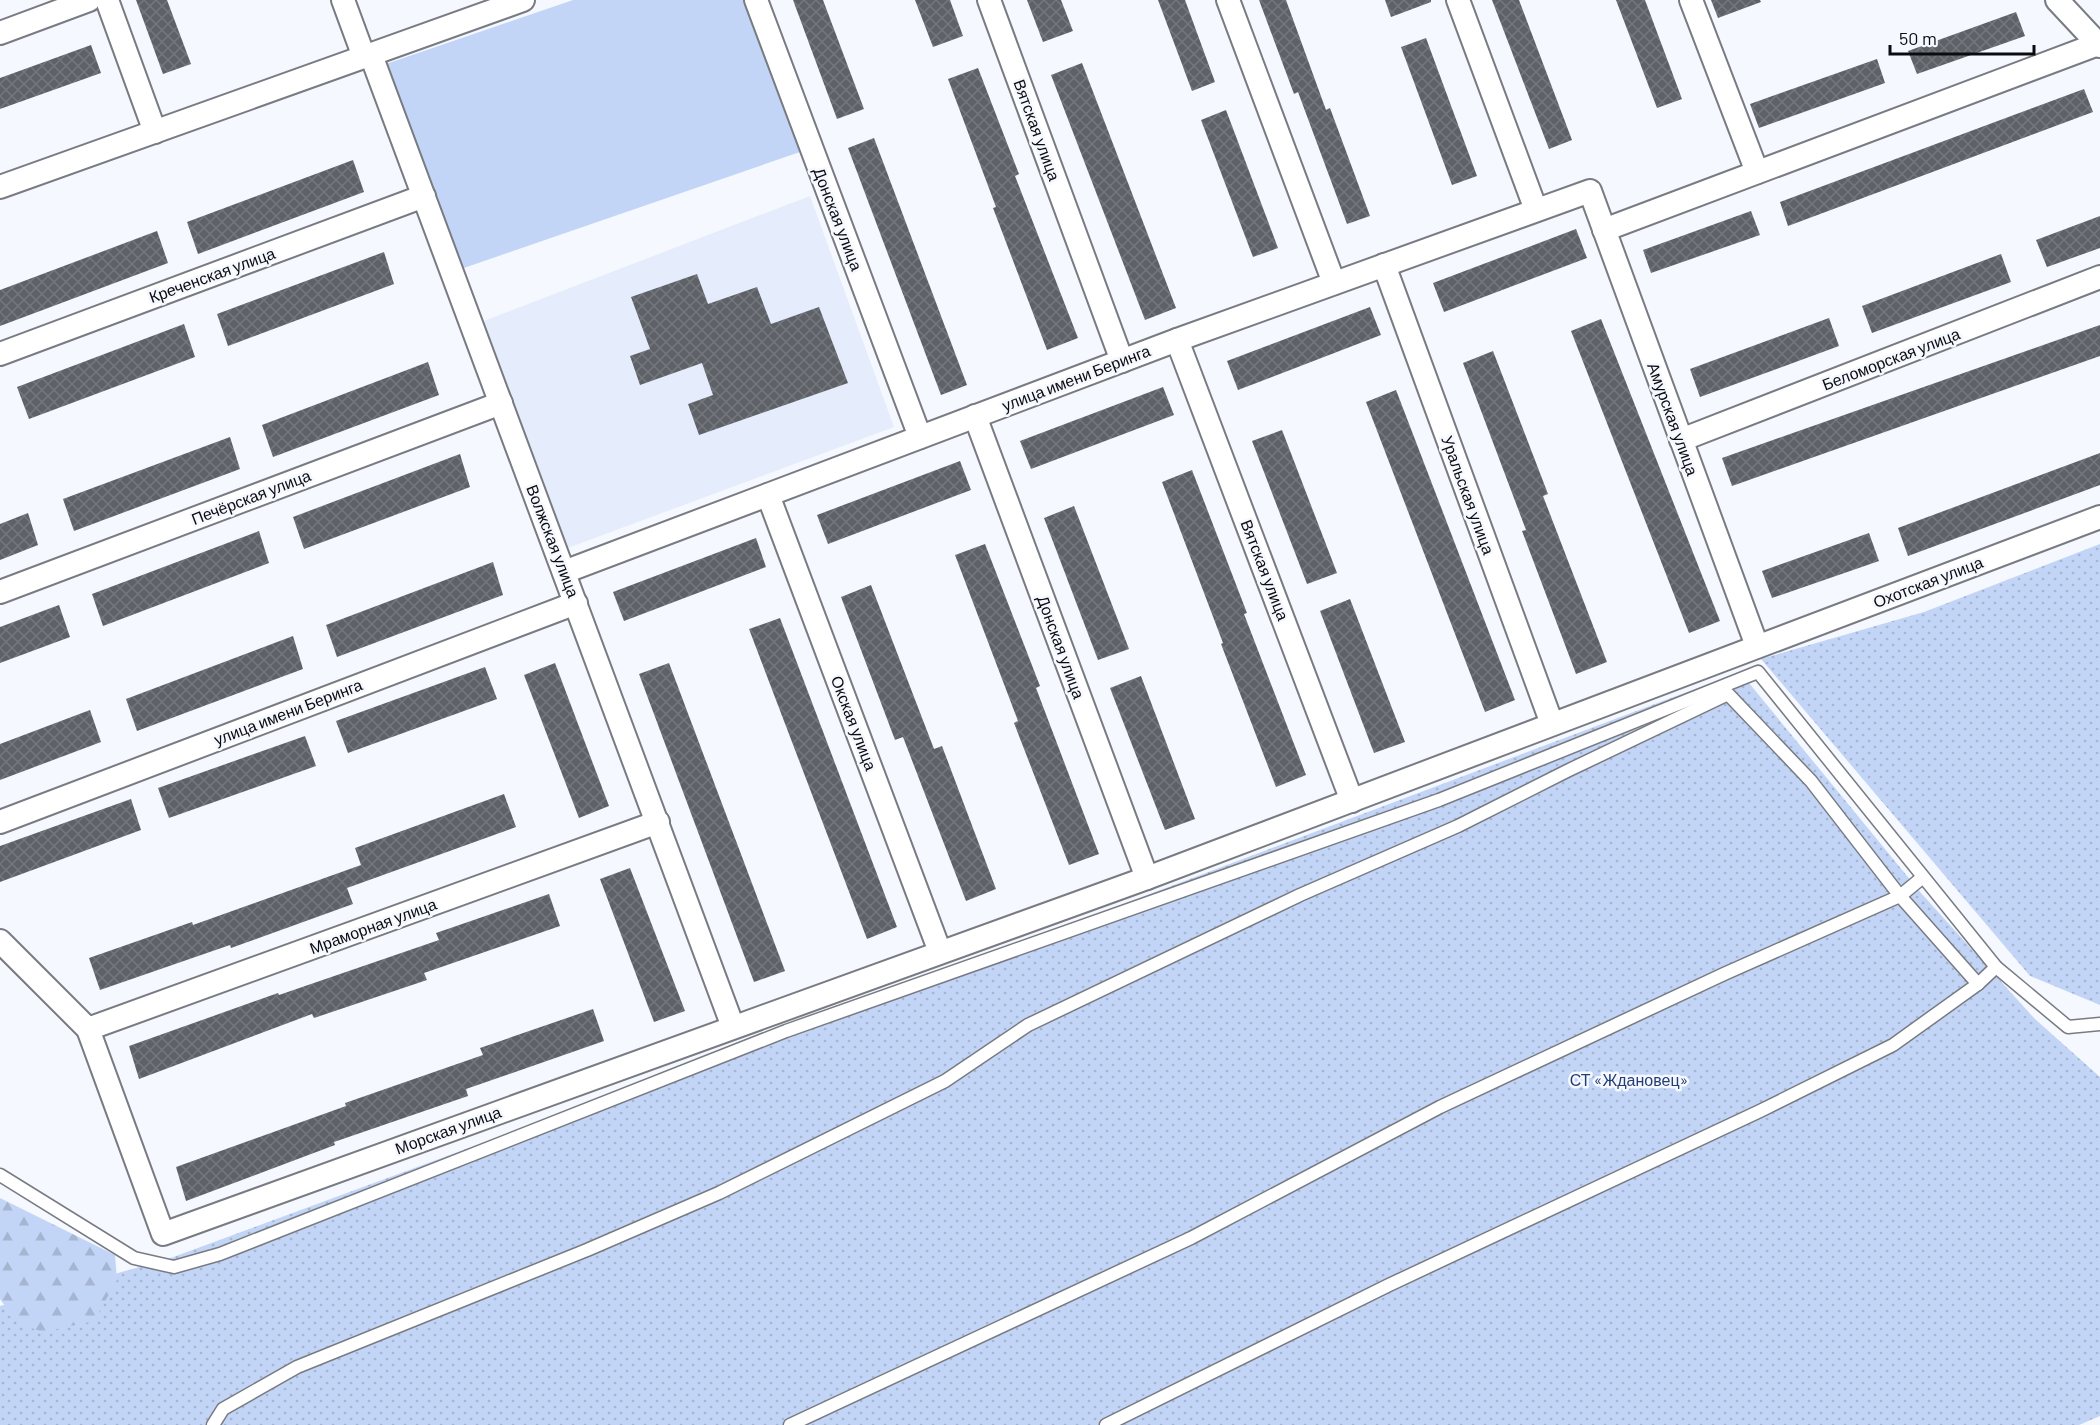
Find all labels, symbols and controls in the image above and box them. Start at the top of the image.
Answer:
scale bar [1890,18,2034,56]
text: 50 m [1899,27,1937,49]
street label: Вятская улица [1010,77,1065,183]
street label: Донская улица [810,165,867,273]
street label: Креченская улица [146,243,278,306]
street label: Беломорская улица [1819,323,1963,394]
street label: улица имени Беринга [999,340,1153,415]
street label: Амурская улица [1644,360,1703,478]
street label: Уральская улица [1438,433,1499,557]
street label: Печёрская улица [189,465,313,528]
street label: Волжская улица [523,482,584,600]
street label: Вятская улица [1238,517,1293,623]
street label: Охотская улица [1870,552,1985,611]
street label: Донская улица [1034,592,1089,701]
street label: Окская улица [828,673,881,773]
street label: улица имени Беринга [211,674,365,749]
street label: Мраморная улица [307,894,439,957]
park label: СТ «Ждановец» [1570,1070,1688,1089]
street label: Морская улица [392,1102,504,1158]

